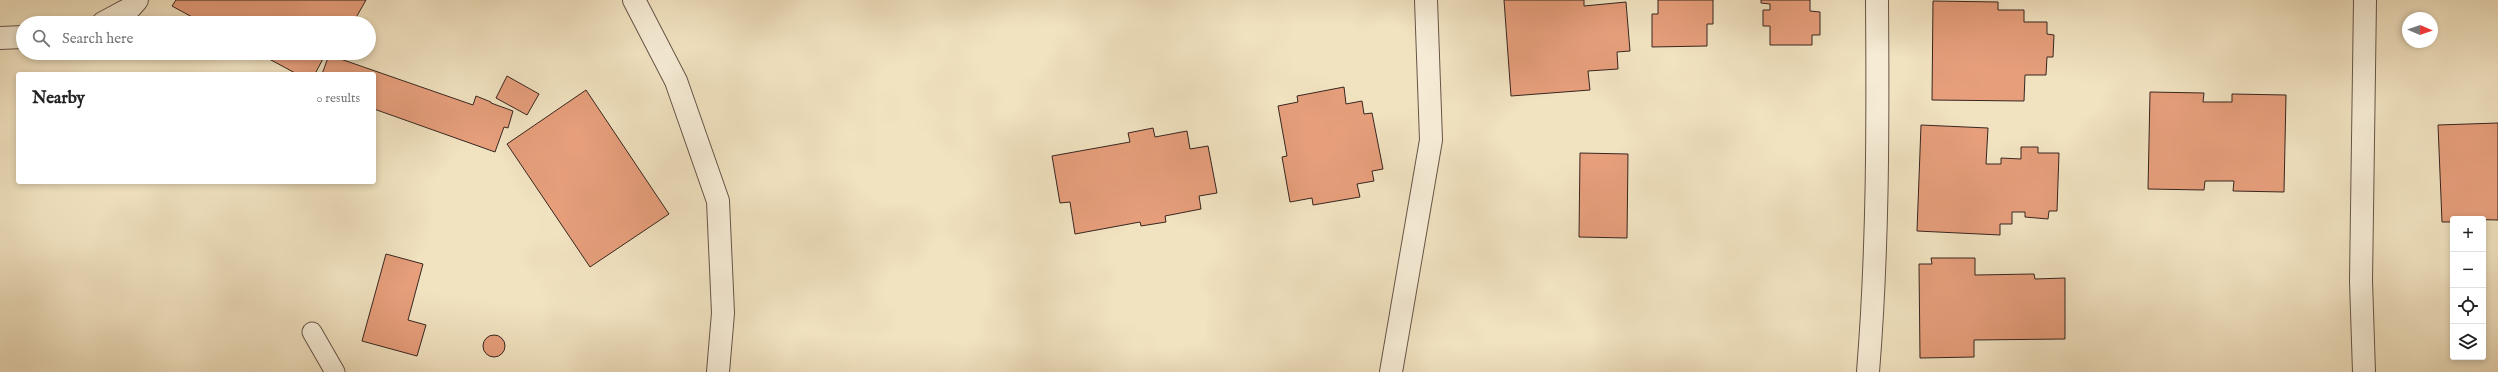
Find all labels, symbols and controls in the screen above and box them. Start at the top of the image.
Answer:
north arrow [2402,12,2438,48]
search box [16,16,376,60]
icon: search [30,27,52,49]
text: Search here [62,29,133,48]
text: Nearby [32,88,85,109]
text: 0 results [316,90,360,107]
map controls [2450,216,2486,360]
button: + [2450,216,2486,252]
button: − [2450,252,2486,288]
button: locate [2450,288,2486,324]
button: layers [2450,324,2486,360]

